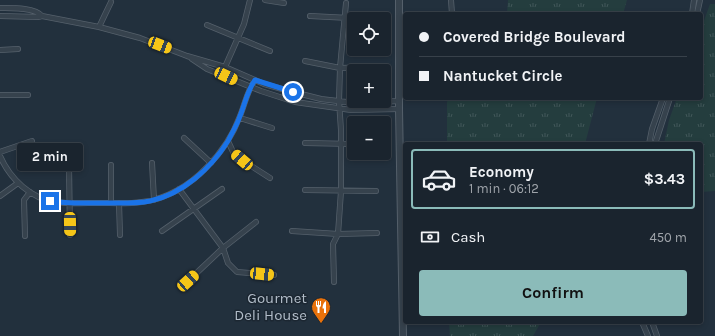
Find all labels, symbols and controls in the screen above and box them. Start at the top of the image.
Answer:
map controls [347,12,391,160]
button: locate [347,12,391,56]
text: Covered Bridge Boulevard [443,28,626,46]
car [147,35,173,55]
button: + [347,64,391,108]
car [213,65,239,87]
text: Nantucket Circle [443,67,562,85]
route start [284,83,302,101]
button: − [347,116,391,160]
callout: 2 min [17,143,83,171]
car [229,148,255,172]
text: 2 min [32,149,68,164]
icon: car [421,161,457,197]
text: Economy [469,163,534,181]
text: $3.43 [644,170,685,188]
text: 1 min · 06:12 [469,181,539,196]
route end [41,192,59,210]
car [64,212,76,236]
icon: cash [419,226,441,248]
text: Cash [451,228,485,246]
text: 450 m [649,230,687,245]
car [249,267,275,281]
car [175,269,201,293]
button: Confirm [419,270,687,316]
place label: Gourmet Deli House [234,289,307,324]
restaurant icon: Gourmet Deli House [310,296,332,324]

